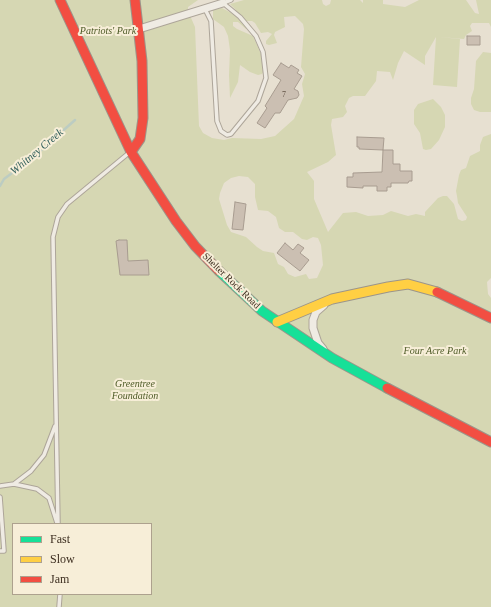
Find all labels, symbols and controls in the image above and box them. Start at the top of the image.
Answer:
park label: Patriots' Park [80,25,136,37]
house number: 7 [282,90,286,100]
water label: Whitney Creek [8,126,66,178]
street label: Shelter Rock Road [200,250,262,312]
park label: Four Acre Park [404,345,466,357]
park label: Greentree Foundation [112,378,158,402]
legend [12,523,152,595]
text: Fast [50,532,70,546]
text: Slow [50,552,75,566]
text: Jam [50,572,69,586]

